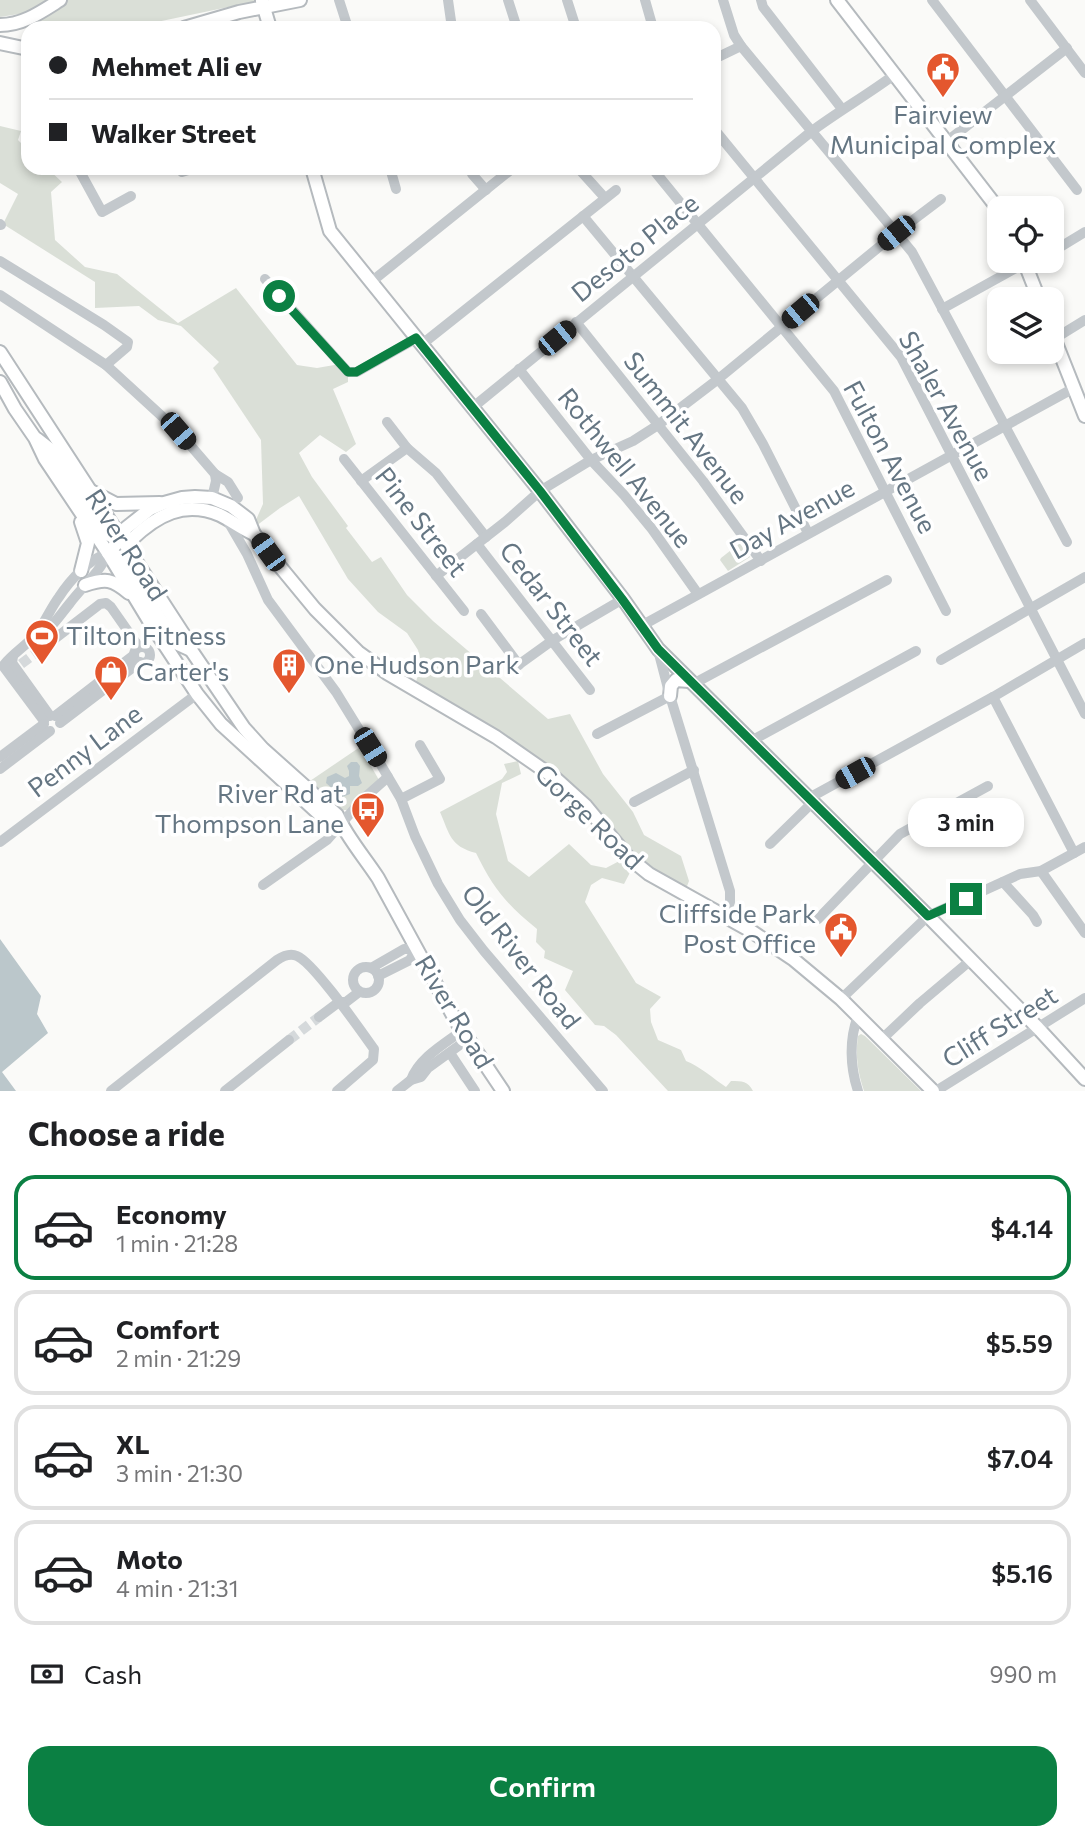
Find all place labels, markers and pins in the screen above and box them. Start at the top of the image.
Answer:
public building icon: Fairview Municipal Complex [924,50,962,99]
place label: Fairview Municipal Complex [830,98,1056,159]
sports icon: Tilton Fitness [23,617,61,666]
place label: Tilton Fitness [66,619,226,650]
building icon: One Hudson Park [270,646,308,695]
place label: One Hudson Park [314,648,520,679]
shop icon: Carter's [92,653,130,702]
place label: Carter's [136,655,229,686]
place label: River Rd at Thompson Lane [155,777,344,838]
bus stop icon: River Rd at Thompson Lane [349,790,387,839]
place label: Cliffside Park Post Office [659,897,816,958]
public building icon: Cliffside Park Post Office [822,910,860,959]

